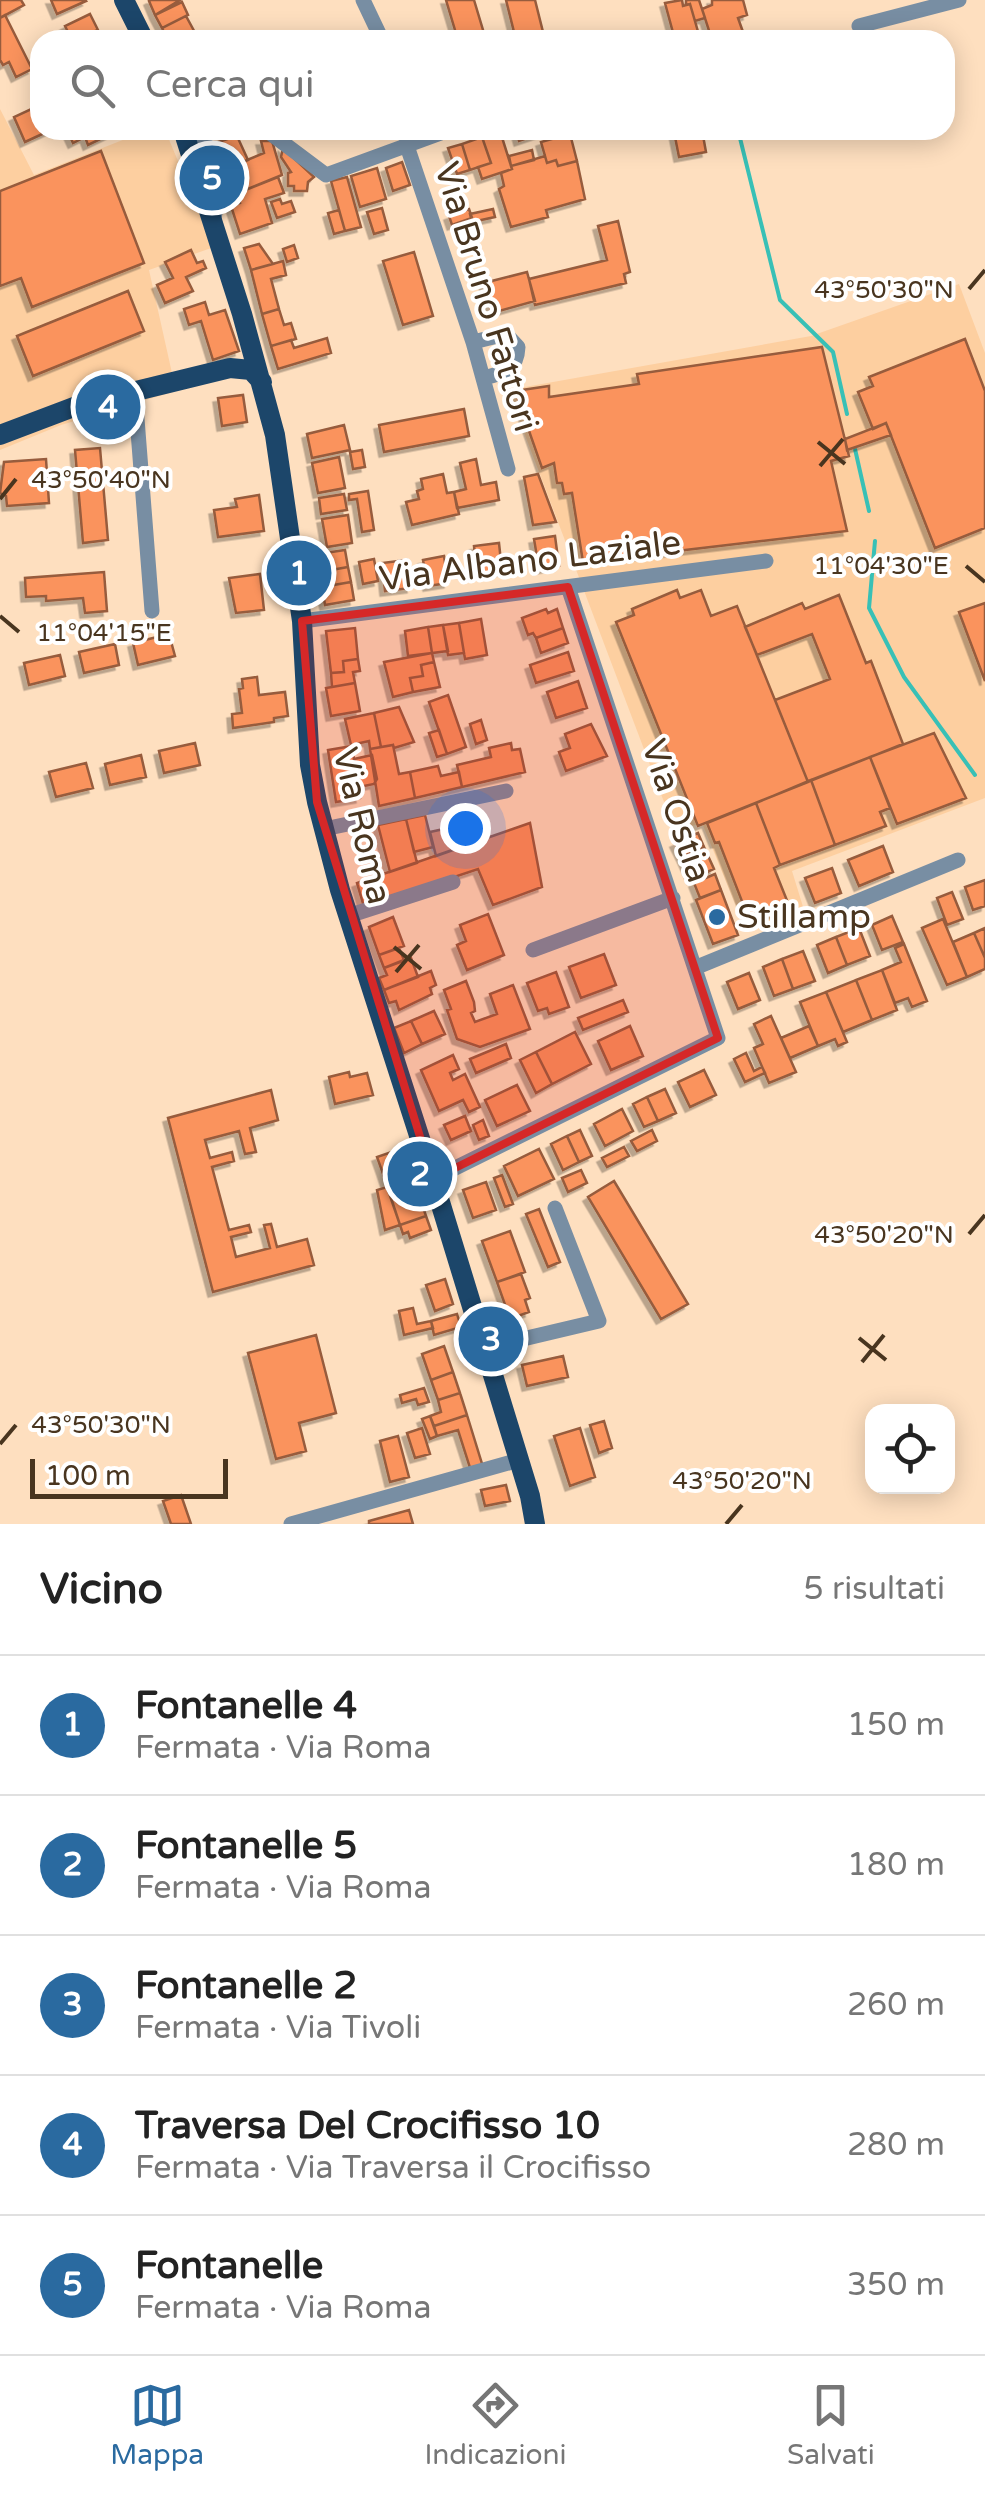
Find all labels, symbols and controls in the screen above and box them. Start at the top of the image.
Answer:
search box [30,30,955,140]
icon: search [65,58,120,113]
text: Cerca qui [145,62,314,108]
pin: 5 [180,140,244,216]
street label: Via Bruno Fattori [425,157,547,437]
text: 43°50'30"N [814,275,954,305]
pin: 4 [76,370,140,444]
text: 43°50'40"N [31,465,171,495]
street label: Via Albano Laziale [377,522,683,600]
pin: 1 [266,536,332,610]
text: 11°04'30"E [813,551,949,581]
text: 11°04'15"E [36,618,172,648]
street label: Via Ostia [632,734,720,888]
street label: Via Roma [324,744,400,908]
your location [440,803,491,854]
place label: Stillamp [737,896,871,938]
marker: Stillamp [706,906,728,928]
pin: 2 [388,1136,452,1212]
text: 43°50'20"N [814,1220,954,1250]
pin: 3 [458,1302,524,1376]
map controls [865,1404,955,1494]
button: locate [865,1404,955,1494]
text: 43°50'30"N [31,1410,171,1440]
scale bar [30,1454,228,1498]
text: 100 m [45,1459,131,1493]
text: 43°50'20"N [672,1466,812,1496]
text: Vicino [40,1564,163,1615]
text: 5 risultati [804,1570,945,1608]
text: Fontanelle 4 [135,1683,357,1729]
text: 1 [62,1706,83,1744]
text: 150 m [847,1706,945,1744]
text: Fermata · Via Roma [135,1729,431,1767]
text: Fontanelle 5 [135,1823,357,1869]
text: 2 [62,1846,83,1884]
text: 180 m [847,1846,945,1884]
text: Fermata · Via Roma [135,1869,431,1907]
text: Fontanelle 2 [135,1963,357,2009]
text: 3 [62,1986,83,2024]
text: 260 m [847,1986,945,2024]
text: Fermata · Via Tivoli [135,2009,421,2047]
text: Traversa Del Crocifisso 10 [135,2103,600,2149]
text: 4 [62,2126,83,2164]
text: 280 m [847,2126,945,2164]
text: Fermata · Via Traversa il Crocifisso [135,2149,651,2187]
text: Fontanelle [135,2243,323,2289]
text: 5 [62,2266,83,2304]
text: 350 m [847,2266,945,2304]
text: Fermata · Via Roma [135,2289,431,2327]
tab: Mappa [110,2378,204,2472]
tab: Indicazioni [425,2378,567,2472]
tab: Salvati [787,2378,875,2472]

